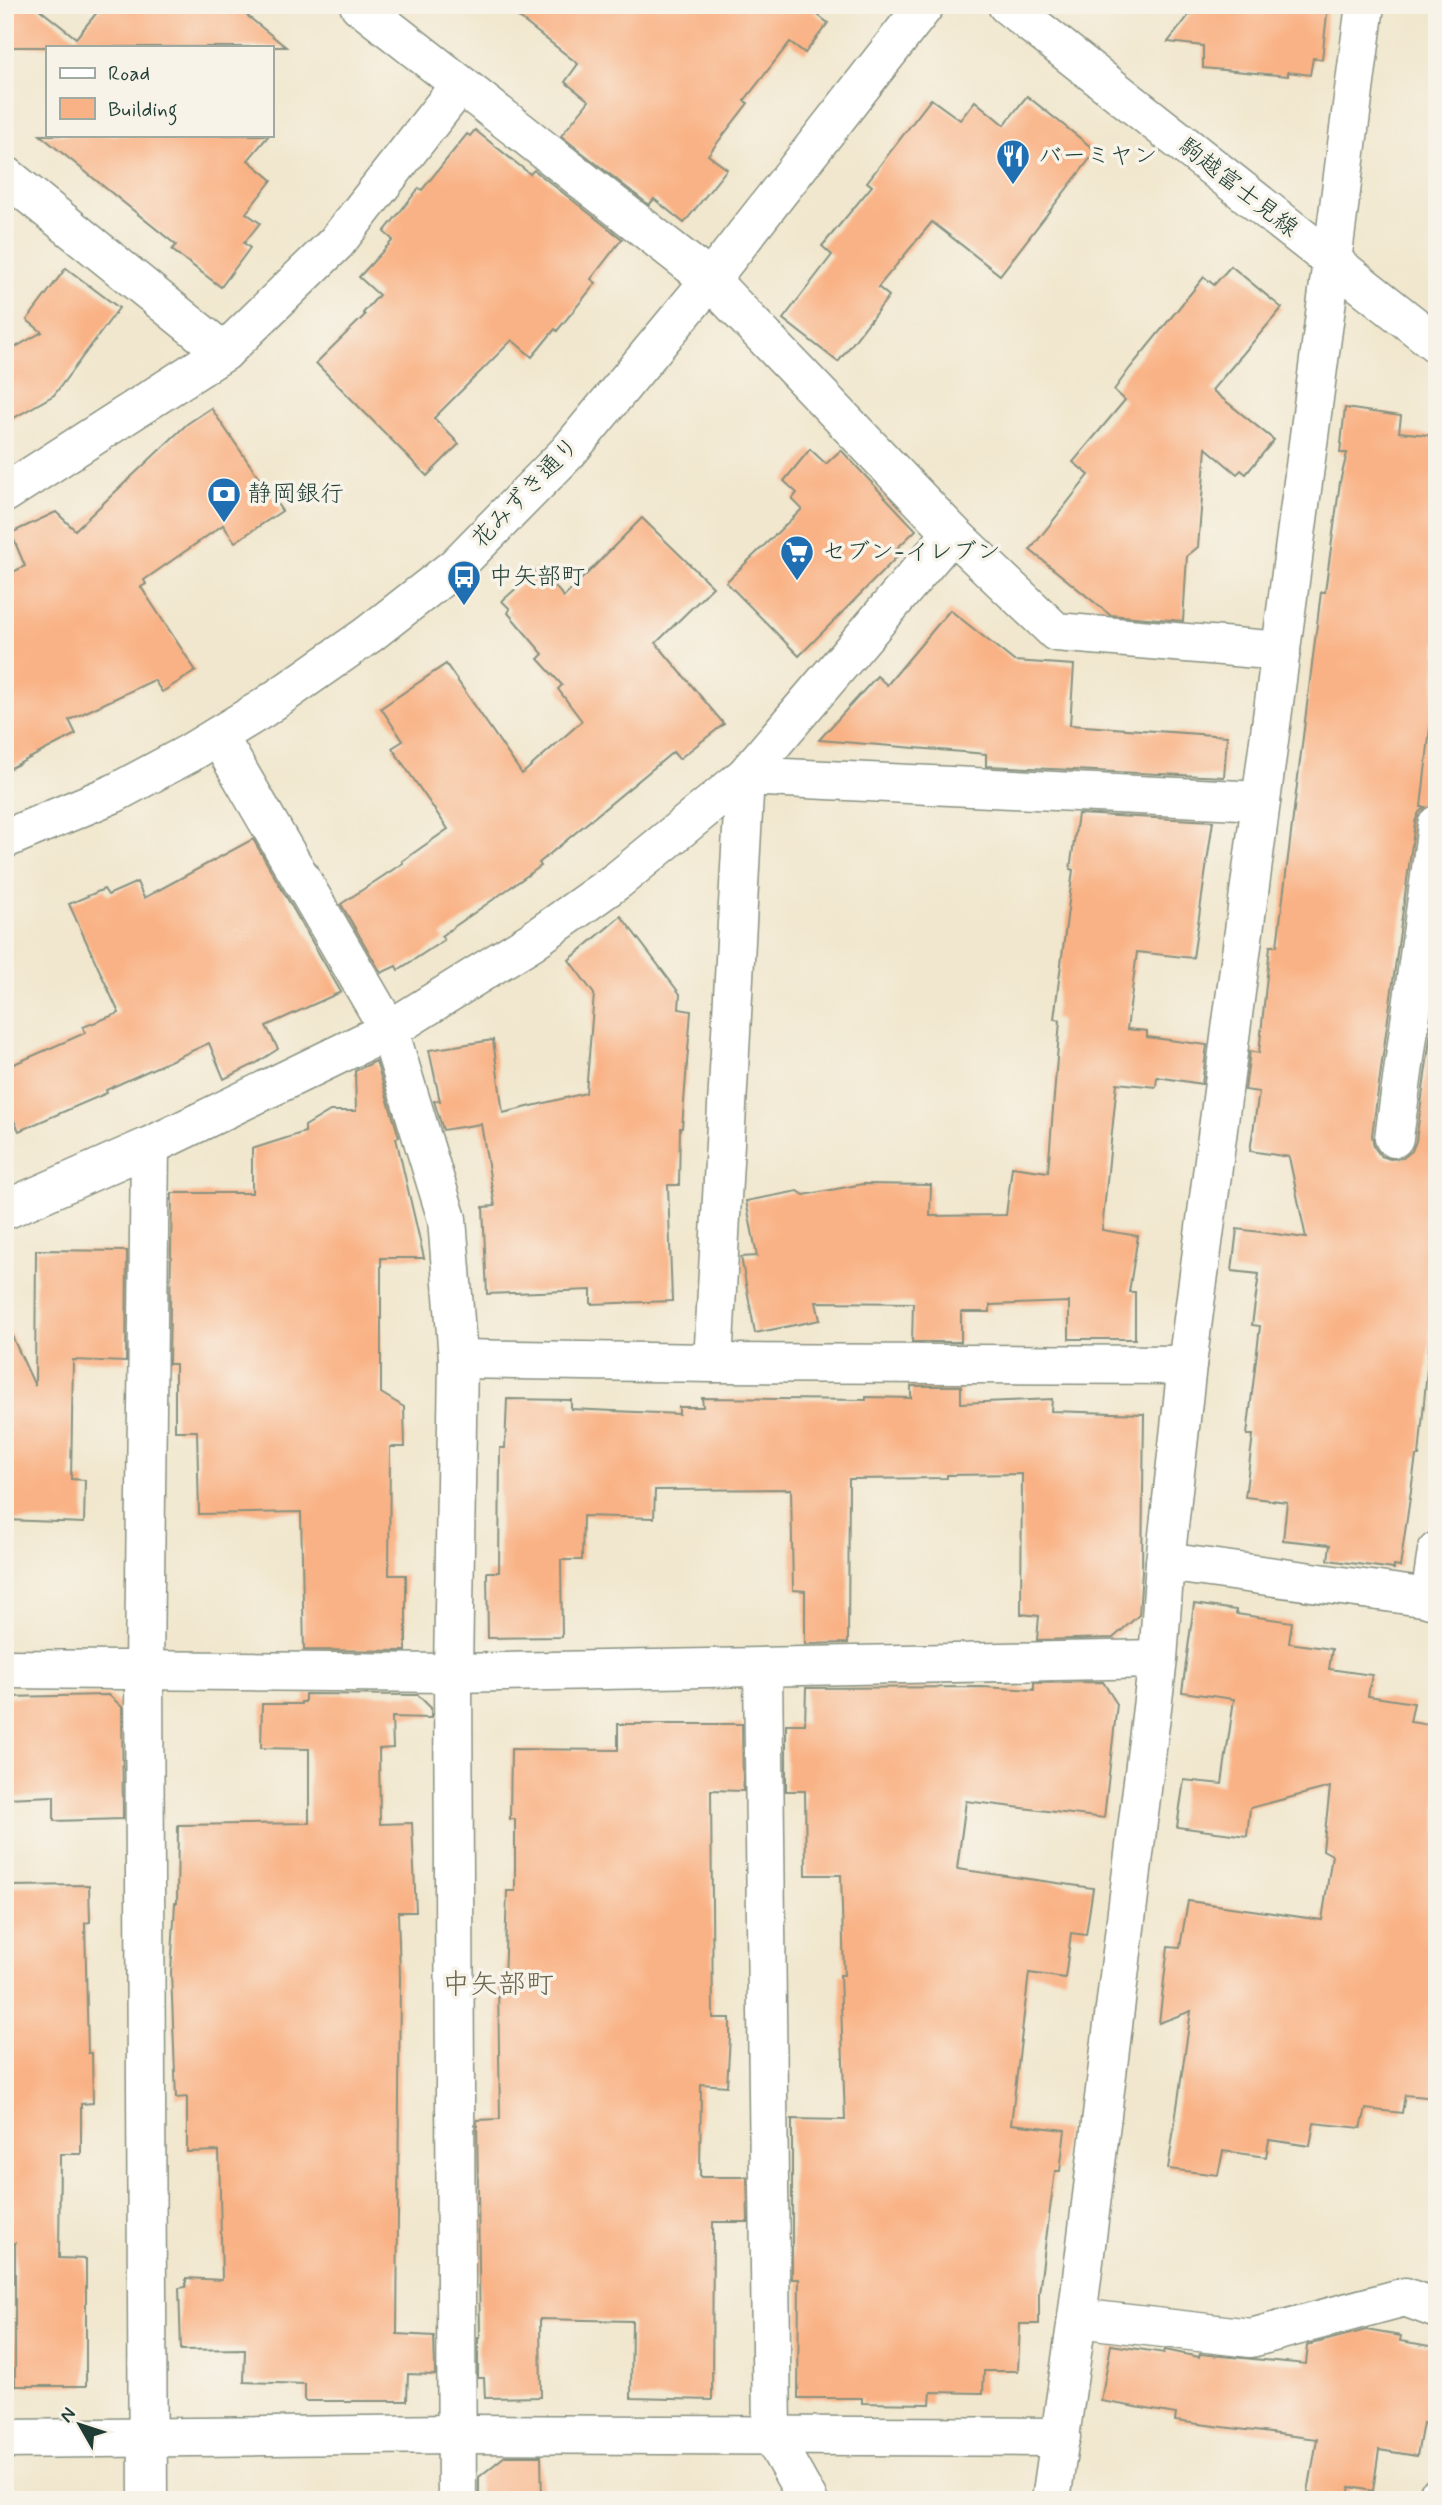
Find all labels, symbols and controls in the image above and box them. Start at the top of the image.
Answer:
legend [46,46,273,136]
text: Road [108,60,150,88]
text: Building [108,96,178,126]
street label: 駒越富士見線 [1172,131,1304,245]
restaurant icon: バーミヤン [994,137,1032,186]
place label: バーミヤン [1038,141,1158,172]
street label: 花みずき通り [465,431,587,555]
bank icon: 静岡銀行 [205,475,243,524]
place label: 静岡銀行 [248,479,344,510]
supermarket icon: セブン-イレブン [778,533,816,582]
place label: セブン-イレブン [822,537,1001,568]
bus stop icon: 中矢部町 [445,558,483,607]
place label: 中矢部町 [489,562,585,593]
district label: 中矢部町 [442,1967,554,2004]
north arrow [46,2390,116,2460]
text: N [54,2402,82,2428]

